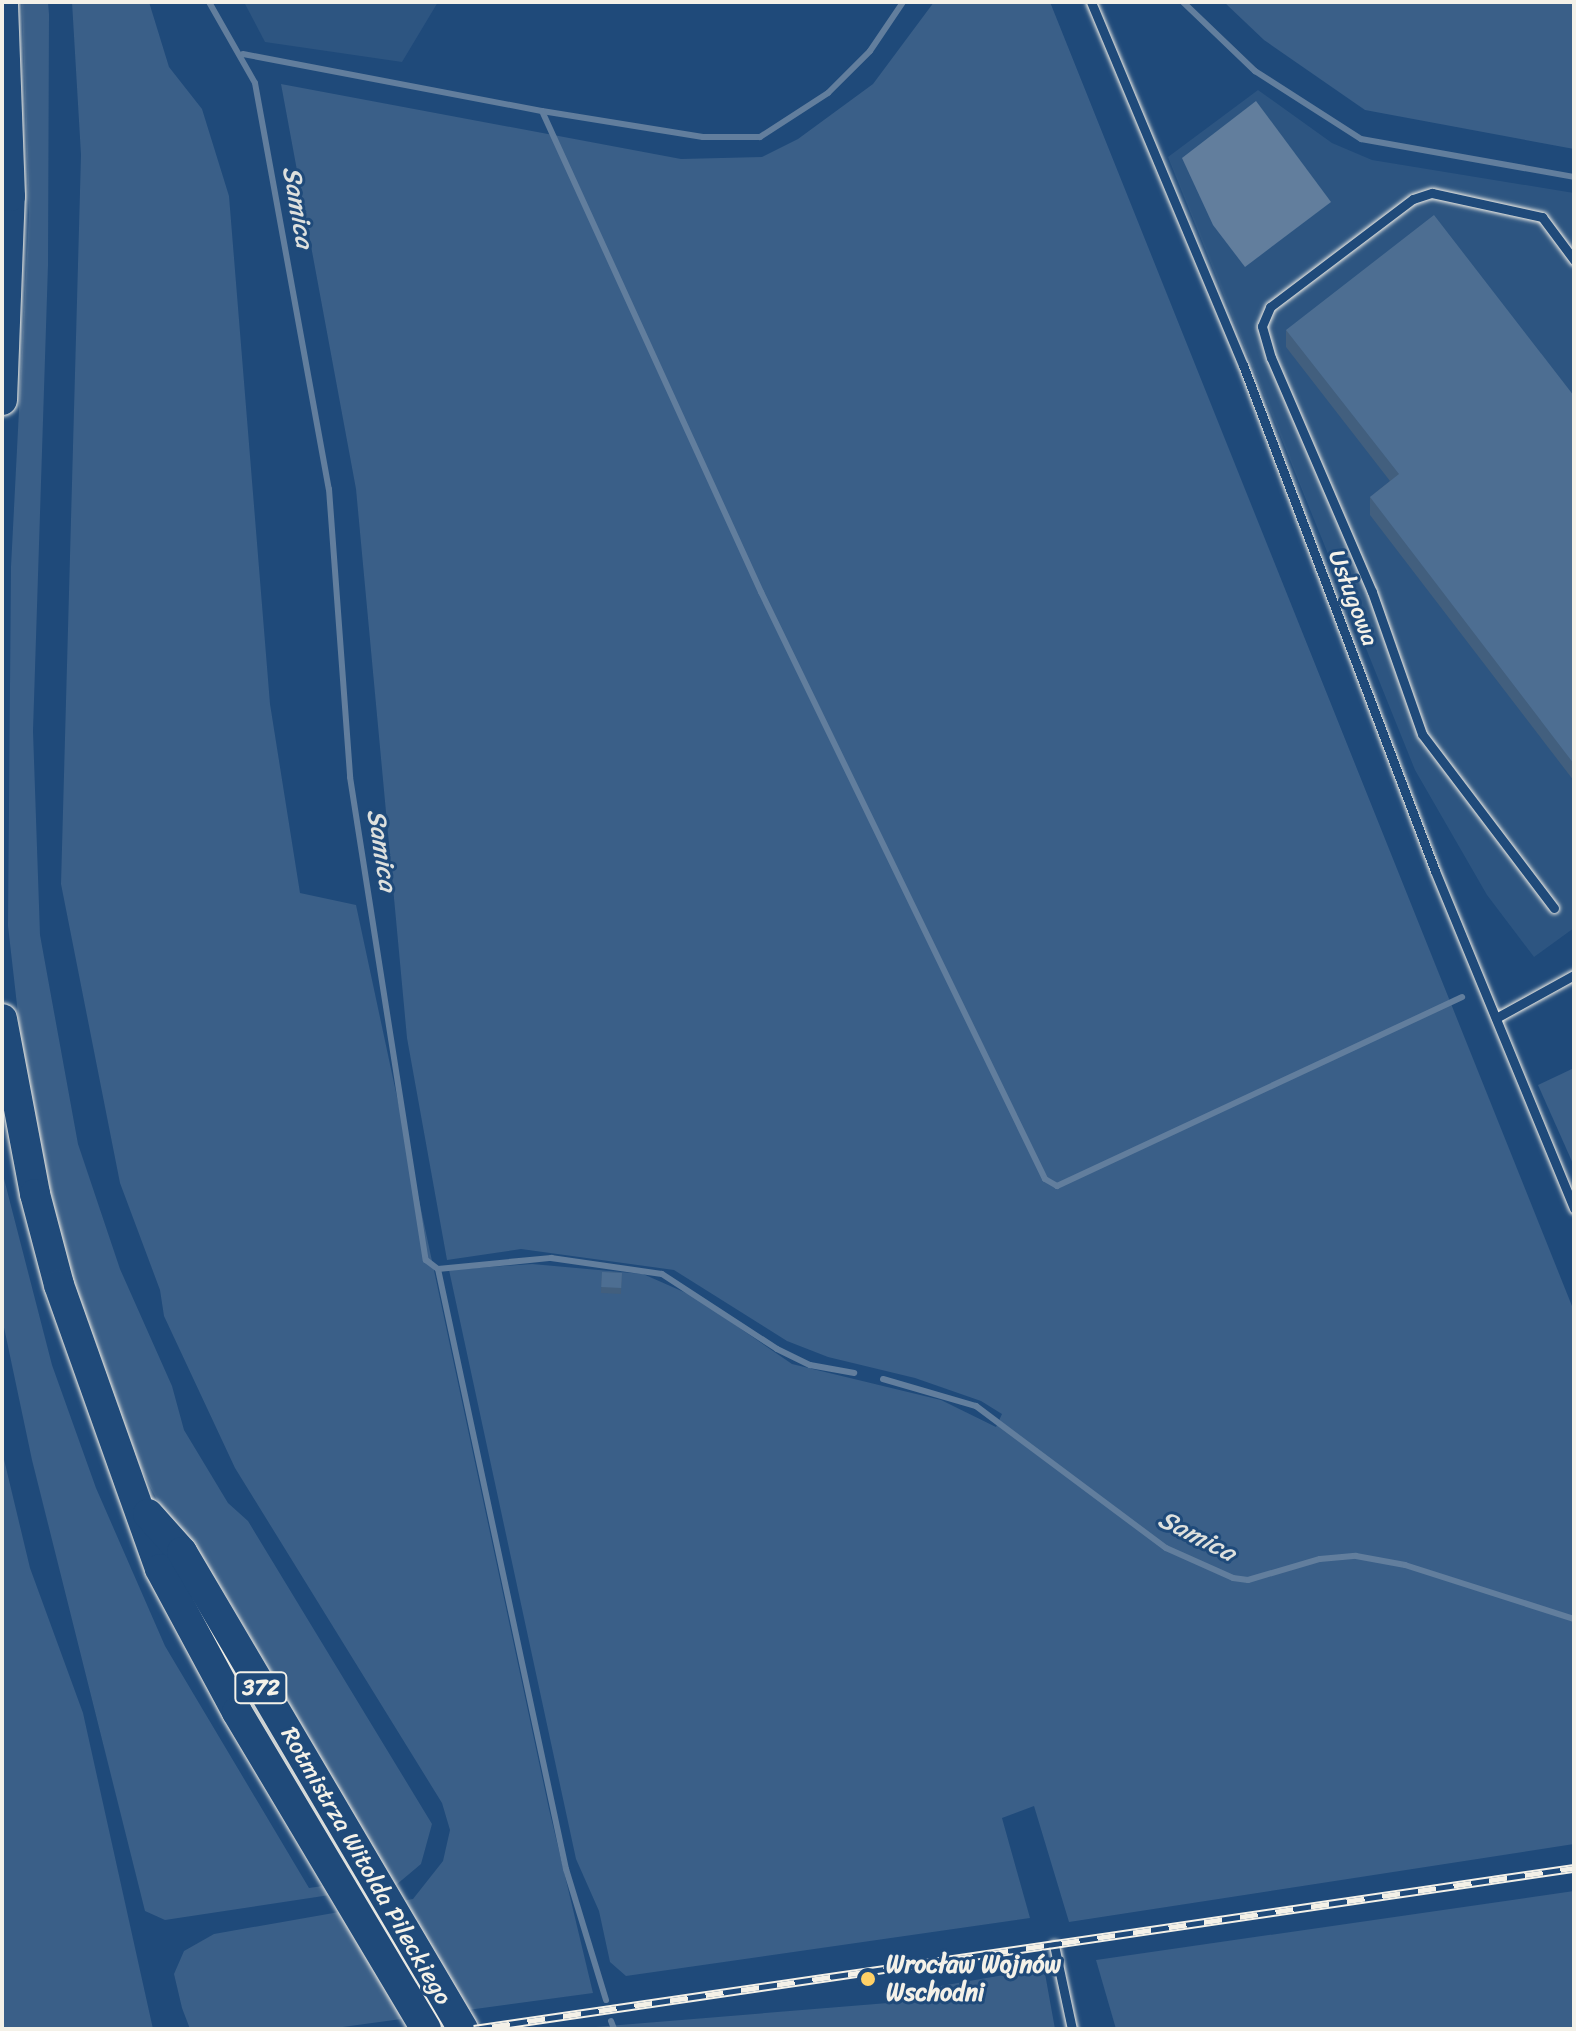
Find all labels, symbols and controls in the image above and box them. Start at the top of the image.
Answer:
water label: Samica [275,164,321,250]
street label: Usługowa [1322,546,1384,650]
water label: Samica [360,807,404,893]
water label: Samica [1153,1503,1241,1569]
road number: 372 [233,1670,289,1706]
street label: Rotmistrza Witolda Pileckiego [275,1722,457,2010]
place label: Wrocław Wojnów Wschodni [886,1951,1061,2007]
marker: Wrocław Wojnów Wschodni [857,1968,879,1990]

